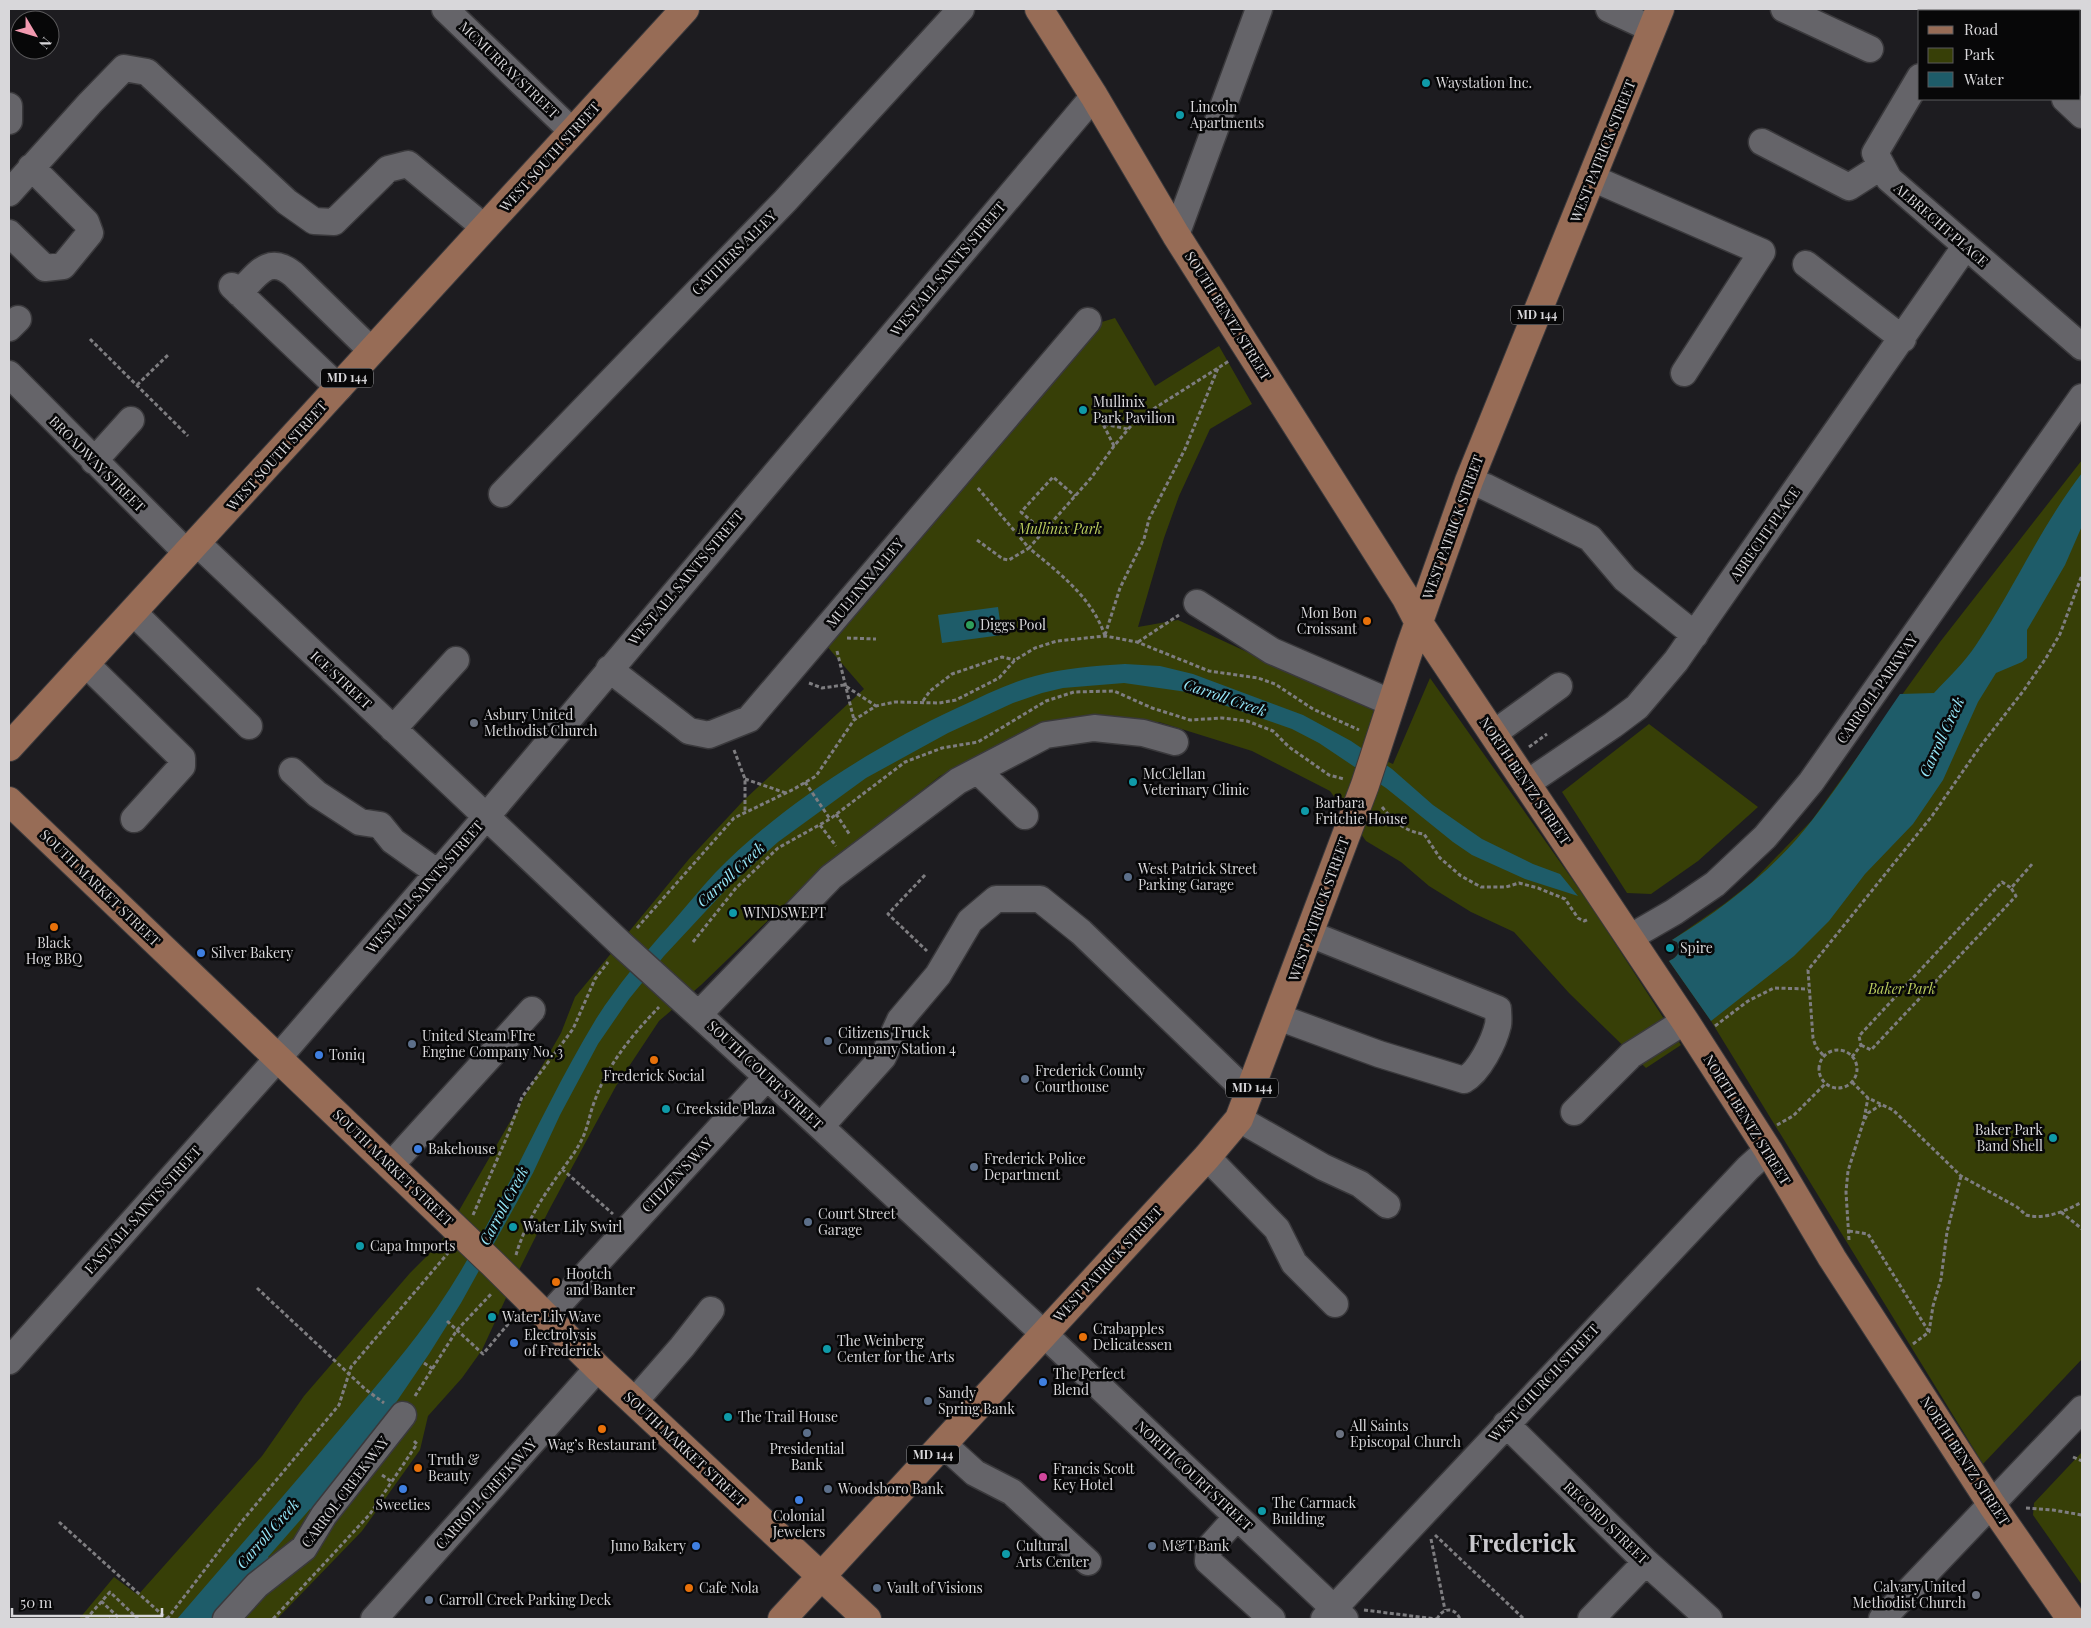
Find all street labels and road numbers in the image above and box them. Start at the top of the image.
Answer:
street label: MCMURRAY STREET [455,17,564,123]
street label: WEST PATRICK STREET [1565,76,1640,226]
street label: WEST SOUTH STREET [494,97,604,216]
street label: ALBRECHT PLACE [1890,178,1992,271]
street label: WEST ALL SAINTS STREET [885,197,1010,341]
street label: GAITHERS ALLEY [687,206,781,299]
street label: SOUTH BENTZ STREET [1181,248,1276,384]
road number: MD 144 [1511,306,1563,324]
road number: MD 144 [321,368,373,388]
street label: WEST SOUTH STREET [221,396,331,515]
street label: BROADWAY STREET [45,411,150,516]
street label: WEST PATRICK STREET [1417,452,1488,602]
street label: ABRECHT PLACE [1725,483,1804,585]
street label: WEST ALL SAINTS STREET [623,506,748,650]
street label: MULLINIX ALLEY [822,533,908,631]
street label: CARROLL PARKWAY [1832,630,1922,747]
street label: ICE STREET [307,646,376,713]
street label: NORTH BENTZ STREET [1475,713,1576,849]
street label: WEST ALL SAINTS STREET [361,816,488,958]
street label: SOUTH MARKET STREET [36,825,165,950]
street label: WEST PATRICK STREET [1283,834,1354,984]
street label: SOUTH COURT STREET [703,1016,827,1133]
street label: NORTH BENTZ STREET [1700,1051,1795,1189]
road number: MD 144 [1226,1078,1278,1098]
street label: SOUTH MARKET STREET [329,1105,458,1230]
street label: CITIZEN'S WAY [637,1133,717,1216]
street label: EAST ALL SAINTS STREET [80,1141,206,1278]
street label: WEST PATRICK STREET [1048,1201,1167,1326]
street label: WEST CHURCH STREET [1483,1320,1603,1446]
street label: SOUTH MARKET STREET [620,1387,751,1511]
street label: NORTH BENTZ STREET [1916,1392,2015,1529]
street label: NORTH COURT STREET [1132,1416,1257,1535]
street label: CARROL CREEK WAY [297,1432,393,1551]
street label: CARROLL CREEK WAY [431,1434,541,1553]
road number: MD 144 [907,1446,959,1464]
street label: RECORD STREET [1560,1477,1653,1568]

